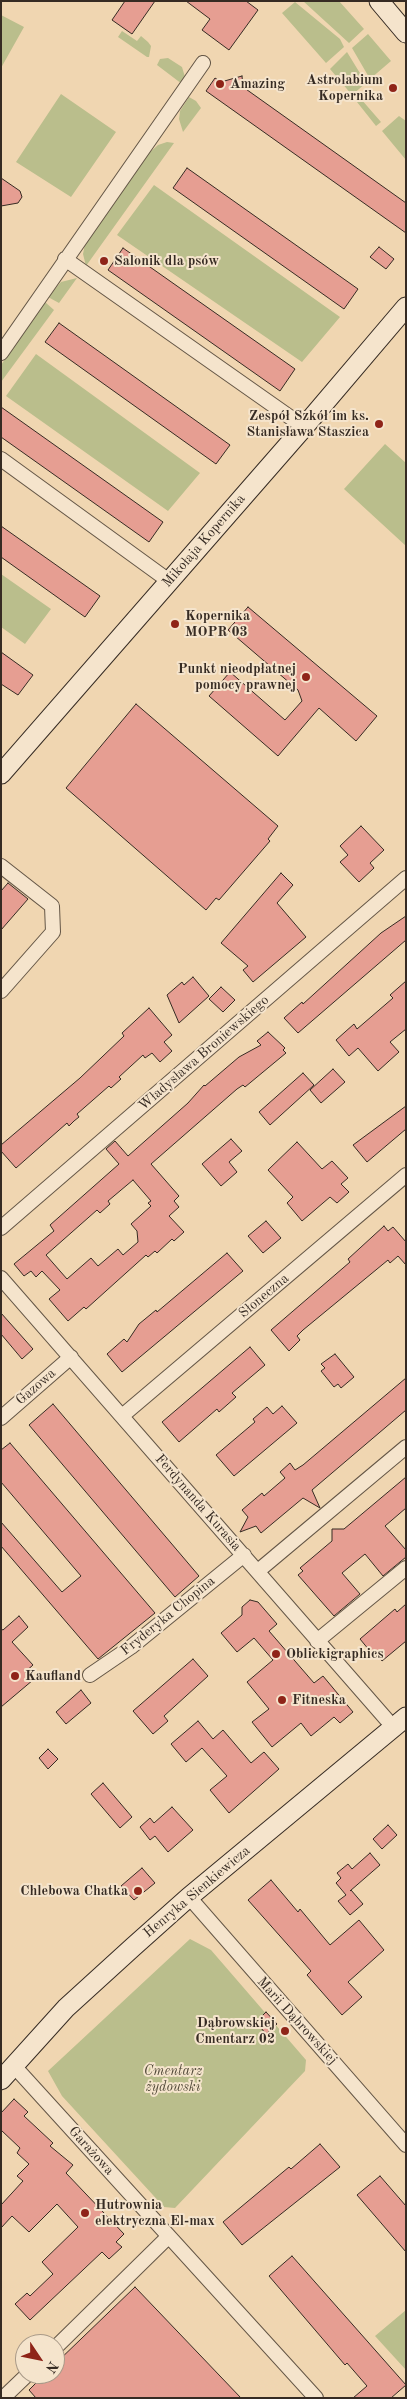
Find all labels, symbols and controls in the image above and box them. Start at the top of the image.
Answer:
place label: Astrolabium Kopernika [306,72,383,104]
place label: Amazing [230,76,285,92]
marker: Amazing [214,78,226,90]
marker: Astrolabium Kopernika [387,82,399,94]
place label: Salonik dla psów [114,253,219,269]
marker: Salonik dla psów [98,255,110,267]
place label: Zespół Szkół im ks. Stanisława Staszica [247,408,369,441]
marker: Zespół Szkół im ks. Stanisława Staszica [373,418,385,430]
street label: Mikołaja Kopernika [159,491,249,591]
place label: Kopernika MOPR 03 [185,608,250,640]
marker: Kopernika MOPR 03 [169,618,181,630]
place label: Punkt nieodpłatnej pomocy prawnej [178,661,296,694]
marker: Punkt nieodpłatnej pomocy prawnej [300,671,312,683]
street label: Władysława Broniewskiego [135,992,273,1114]
street label: Słoneczna [236,1270,292,1322]
street label: Gazowa [13,1365,59,1409]
street label: Ferdynanda Kurasia [151,1451,245,1555]
street label: Fryderyka Chopina [117,1573,219,1659]
place label: Oblickigraphics [286,1646,383,1662]
marker: Oblickigraphics [270,1648,282,1660]
place label: Kaufland [25,1668,81,1684]
marker: Kaufland [9,1670,21,1682]
place label: Fitneska [292,1692,346,1708]
marker: Fitneska [276,1694,288,1706]
street label: Henryka Sienkiewicza [140,1842,254,1942]
place label: Chlebowa Chatka [20,1883,128,1899]
marker: Chlebowa Chatka [132,1885,144,1897]
street label: Marii Dąbrowskiej [253,1974,341,2068]
place label: Dąbrowskiej Cmentarz 02 [195,2015,275,2048]
marker: Dąbrowskiej Cmentarz 02 [279,2025,291,2037]
park label: Cmentarz żydowski [144,2063,202,2096]
street label: Garażowa [65,2123,117,2179]
place label: Hutrownia elektryczna El-max [95,2197,215,2230]
marker: Hutrownia elektryczna El-max [79,2207,91,2219]
north arrow [15,2334,65,2384]
text: N [43,2358,60,2375]

